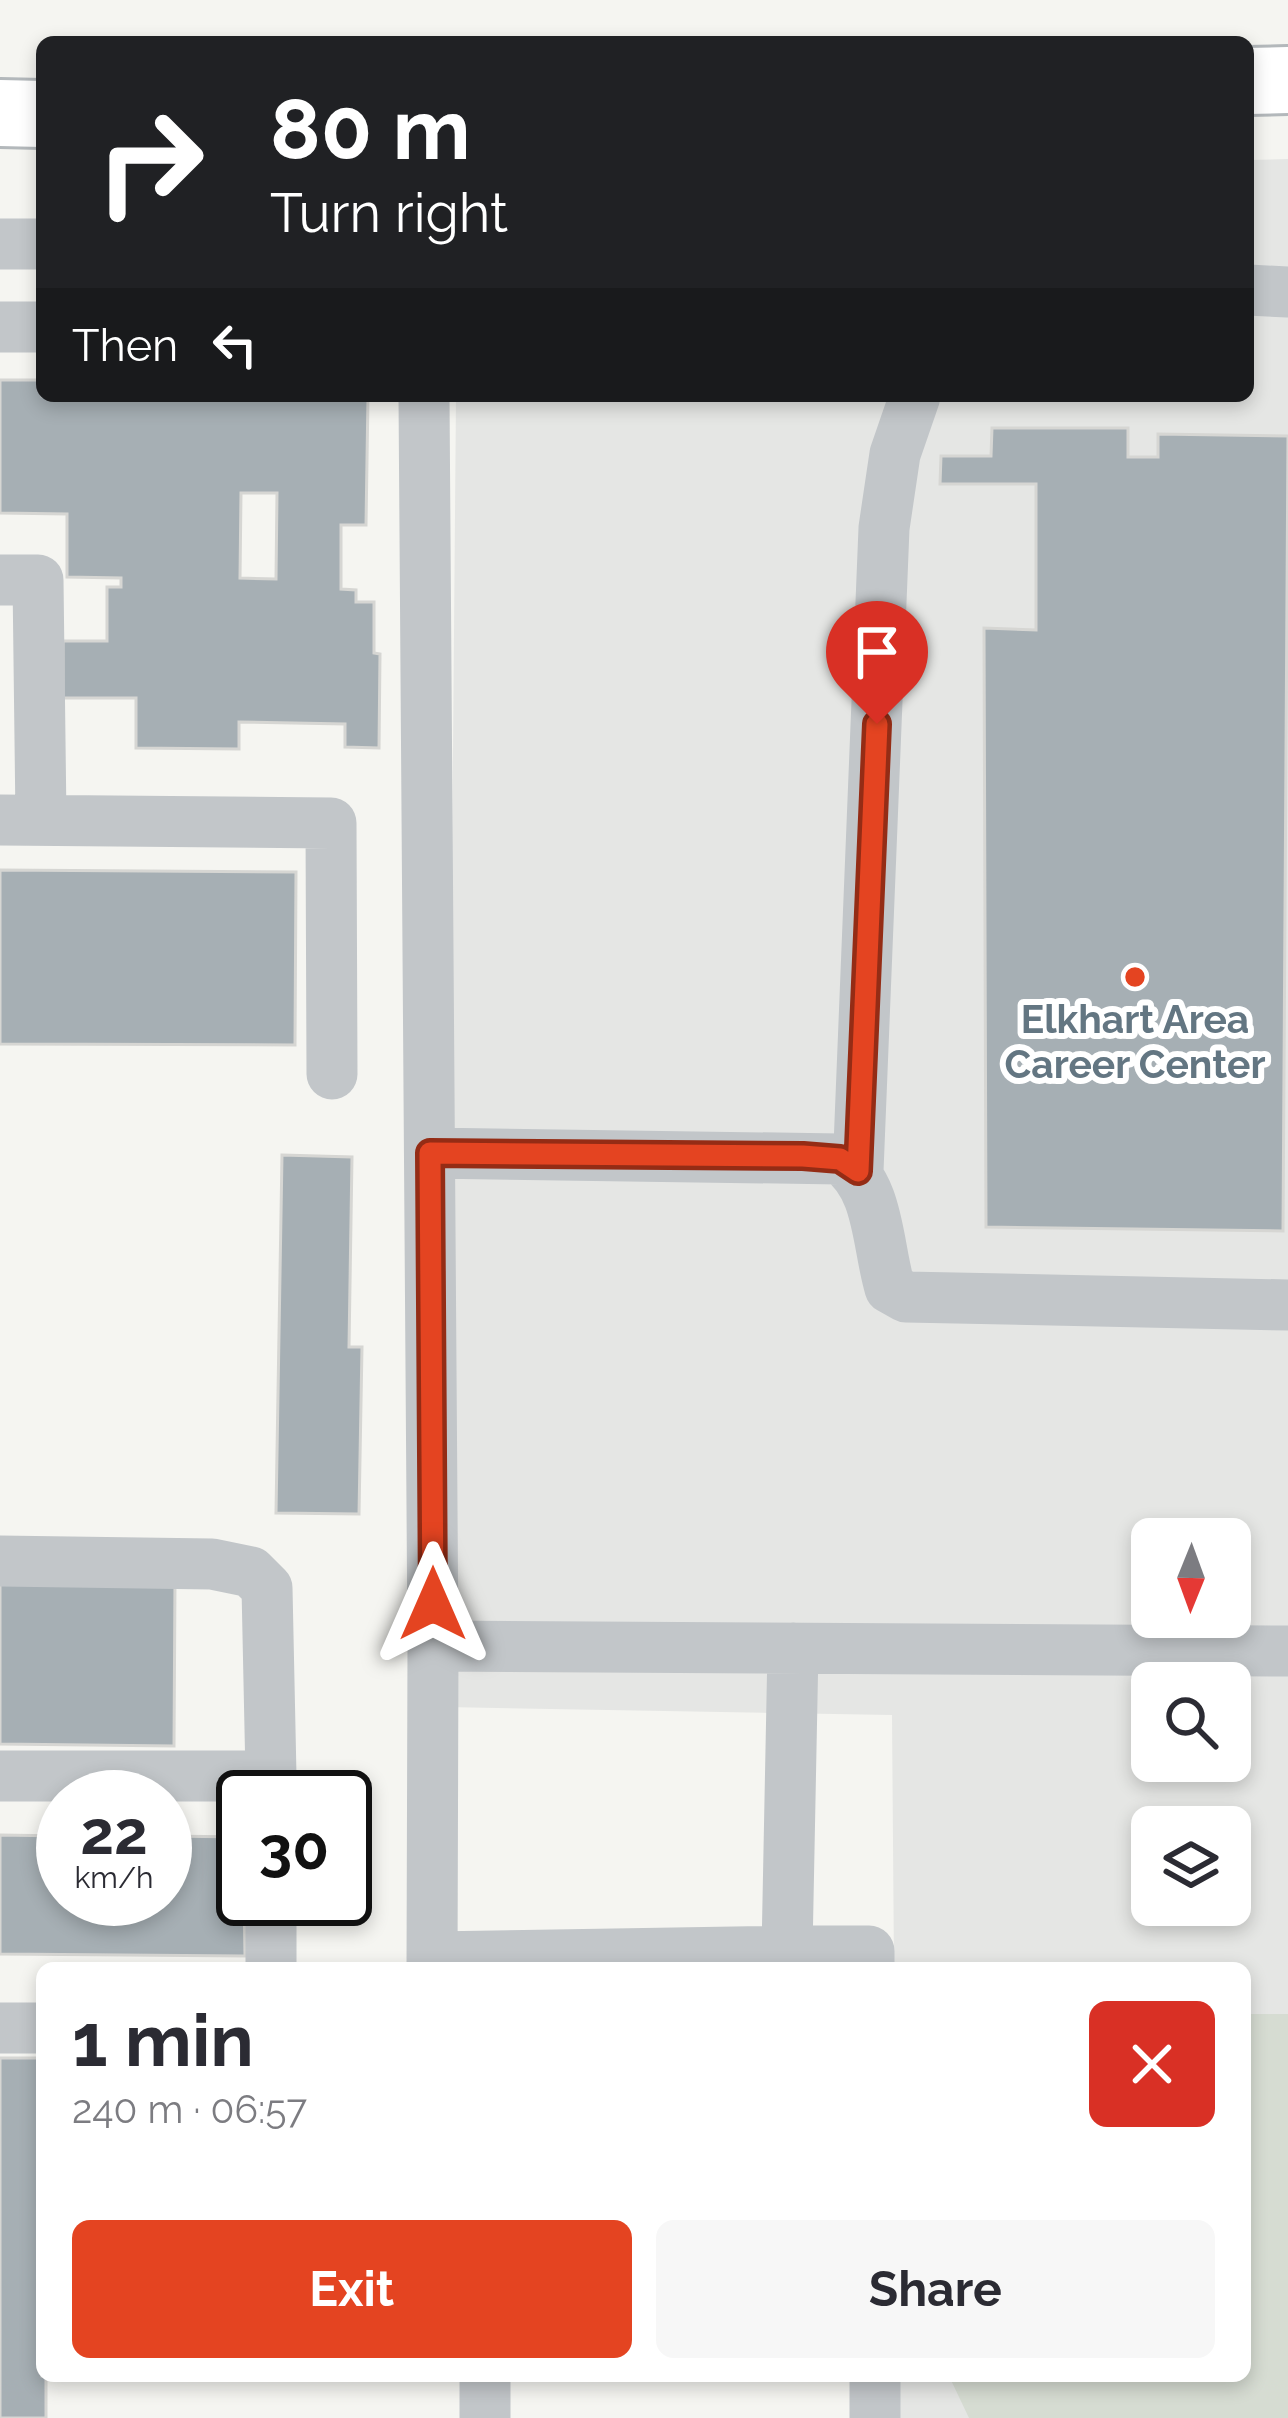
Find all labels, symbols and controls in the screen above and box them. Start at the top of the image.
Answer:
text: 80 m [270,80,471,179]
icon: right [72,84,228,240]
text: Turn right [270,181,508,245]
icon: left [202,312,268,378]
text: Then [72,319,178,372]
pin [826,601,928,724]
icon: arrive [844,619,910,685]
marker: Elkhart Area Career Center [1122,964,1148,990]
place label: Elkhart Area Career Center [1005,996,1265,1087]
north arrow [1131,1518,1251,1638]
map controls [1131,1518,1251,1926]
position arrow [370,1541,496,1667]
button: search [1131,1662,1251,1782]
speed limit sign: 30 [216,1770,372,1926]
text: 22 [80,1798,148,1868]
button: layers [1131,1806,1251,1926]
text: km/h [74,1860,154,1895]
text: 1 min [72,1998,254,2083]
button: close [1089,2001,1215,2127]
text: 240 m · 06:57 [72,2086,307,2132]
button: Exit [72,2220,632,2358]
button: Share [656,2220,1215,2358]

